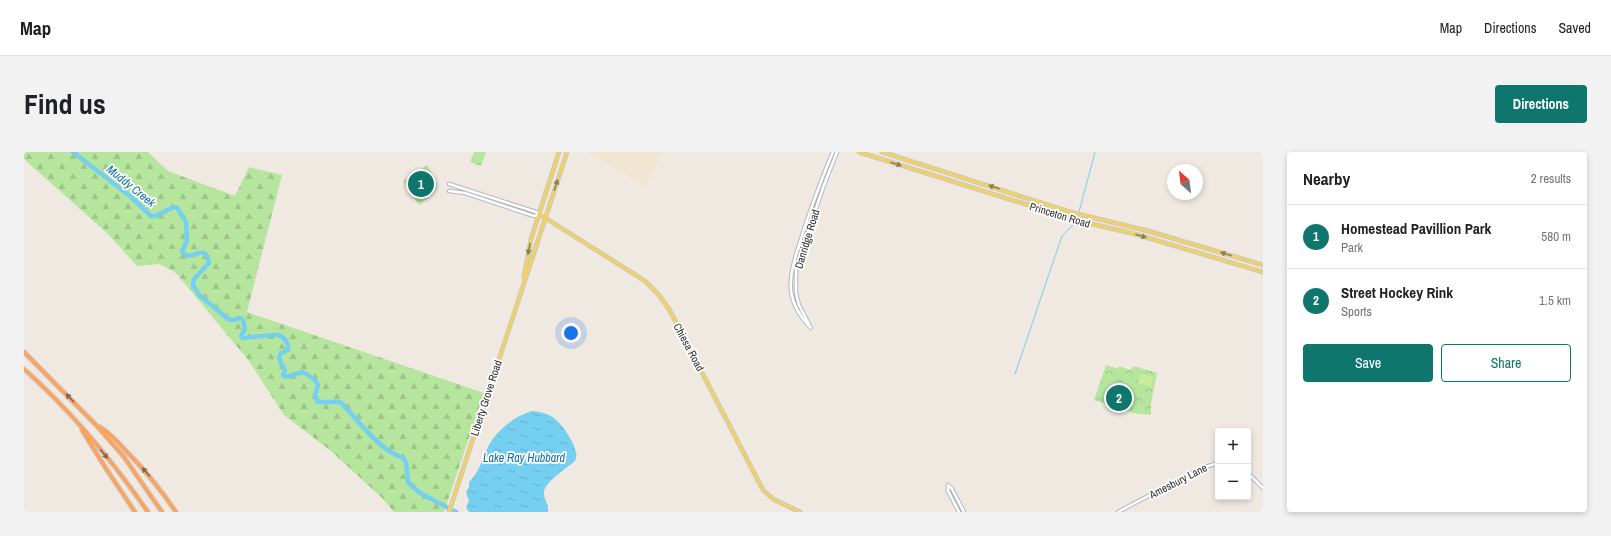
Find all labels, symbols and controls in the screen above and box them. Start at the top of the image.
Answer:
text: Map [20,15,51,41]
text: Map [1440,19,1462,37]
text: Directions [1484,19,1536,37]
text: Saved [1558,19,1591,37]
text: Find us [24,85,106,123]
button: Directions [1495,85,1587,123]
water label: Muddy Creek [103,161,160,211]
one-way arrow [890,161,902,167]
north arrow [1167,164,1203,200]
text: Nearby [1303,167,1350,190]
pin: 1 [408,169,434,199]
text: 2 results [1531,170,1571,187]
one-way arrow [553,178,559,190]
one-way arrow [987,184,999,190]
street label: Princeton Road [1028,199,1092,231]
street label: Danridge Road [791,208,823,270]
text: Homestead Pavillion Park [1341,218,1491,239]
text: 1 [1313,228,1319,245]
text: 580 m [1541,228,1571,245]
one-way arrow [1136,233,1148,239]
text: Park [1341,239,1363,256]
one-way arrow [526,243,532,255]
one-way arrow [1219,251,1231,257]
text: Street Hockey Rink [1341,282,1453,303]
text: 2 [1313,292,1319,309]
text: 1.5 km [1539,292,1571,309]
text: Sports [1341,303,1372,320]
street label: Chiesa Road [670,320,708,374]
your location [561,323,581,343]
button: Save [1303,344,1433,382]
button: Share [1441,344,1571,382]
street label: Liberty Grove Road [467,358,505,438]
pin: 2 [1106,383,1132,413]
one-way arrow [66,393,75,403]
map controls [1215,428,1251,500]
button: + [1215,428,1251,464]
one-way arrow [100,448,108,459]
water label: Lake Ray Hubbard [483,450,566,466]
street label: Amesbury Lane [1146,460,1209,502]
button: − [1215,464,1251,500]
one-way arrow [142,467,151,478]

